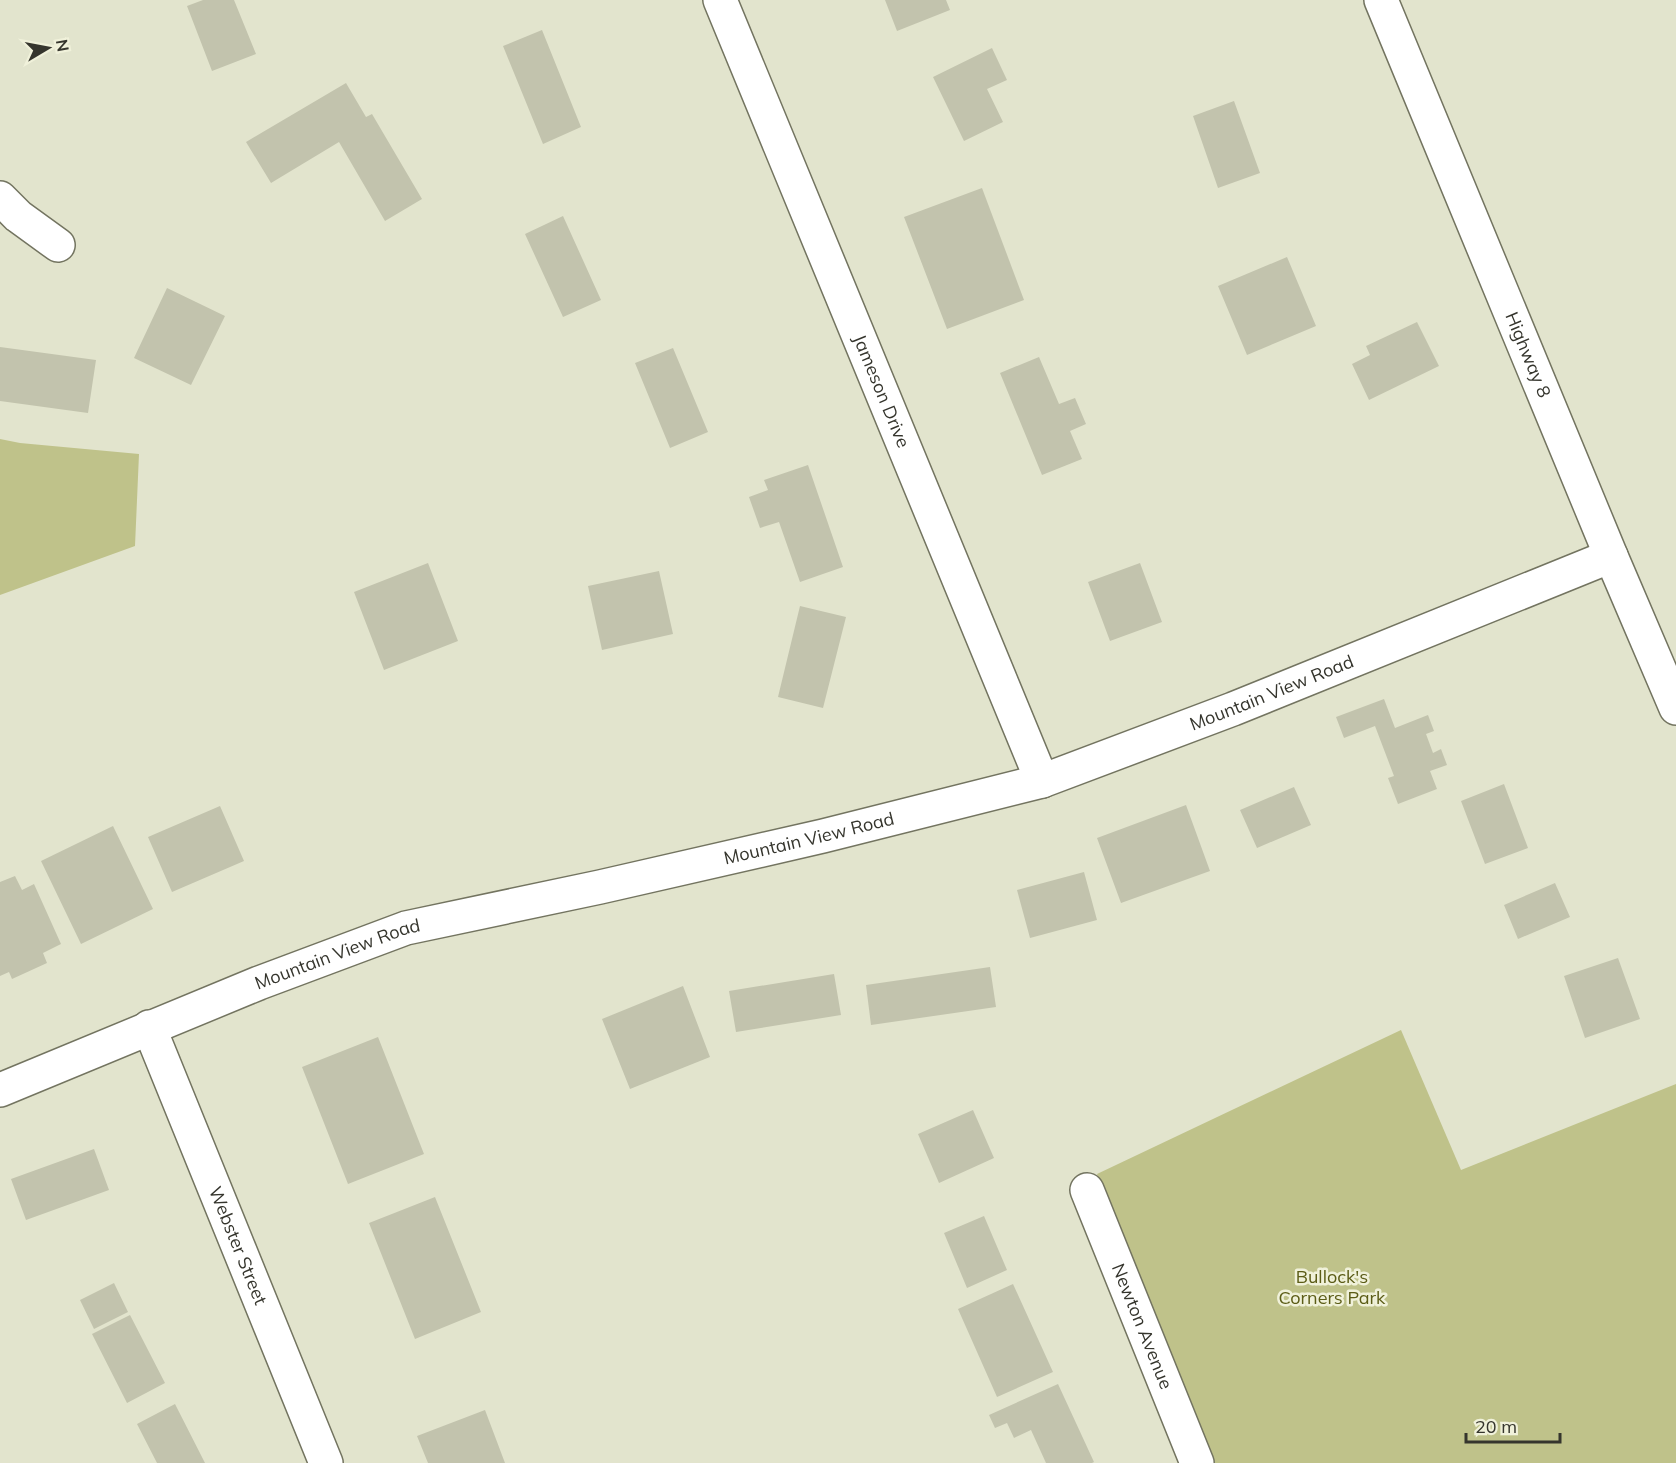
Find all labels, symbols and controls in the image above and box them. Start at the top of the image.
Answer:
north arrow [18,18,78,78]
text: N [52,38,74,53]
street label: Highway 8 [1500,308,1556,401]
street label: Jameson Drive [848,331,915,451]
street label: Mountain View Road [1186,649,1357,735]
street label: Mountain View Road [721,807,896,869]
street label: Mountain View Road [252,913,422,995]
street label: Webster Street [204,1183,272,1308]
street label: Newton Avenue [1107,1260,1178,1392]
park label: Bullock's Corners Park [1279,1265,1386,1309]
scale bar [1466,1406,1560,1444]
text: 20 m [1475,1415,1517,1438]

